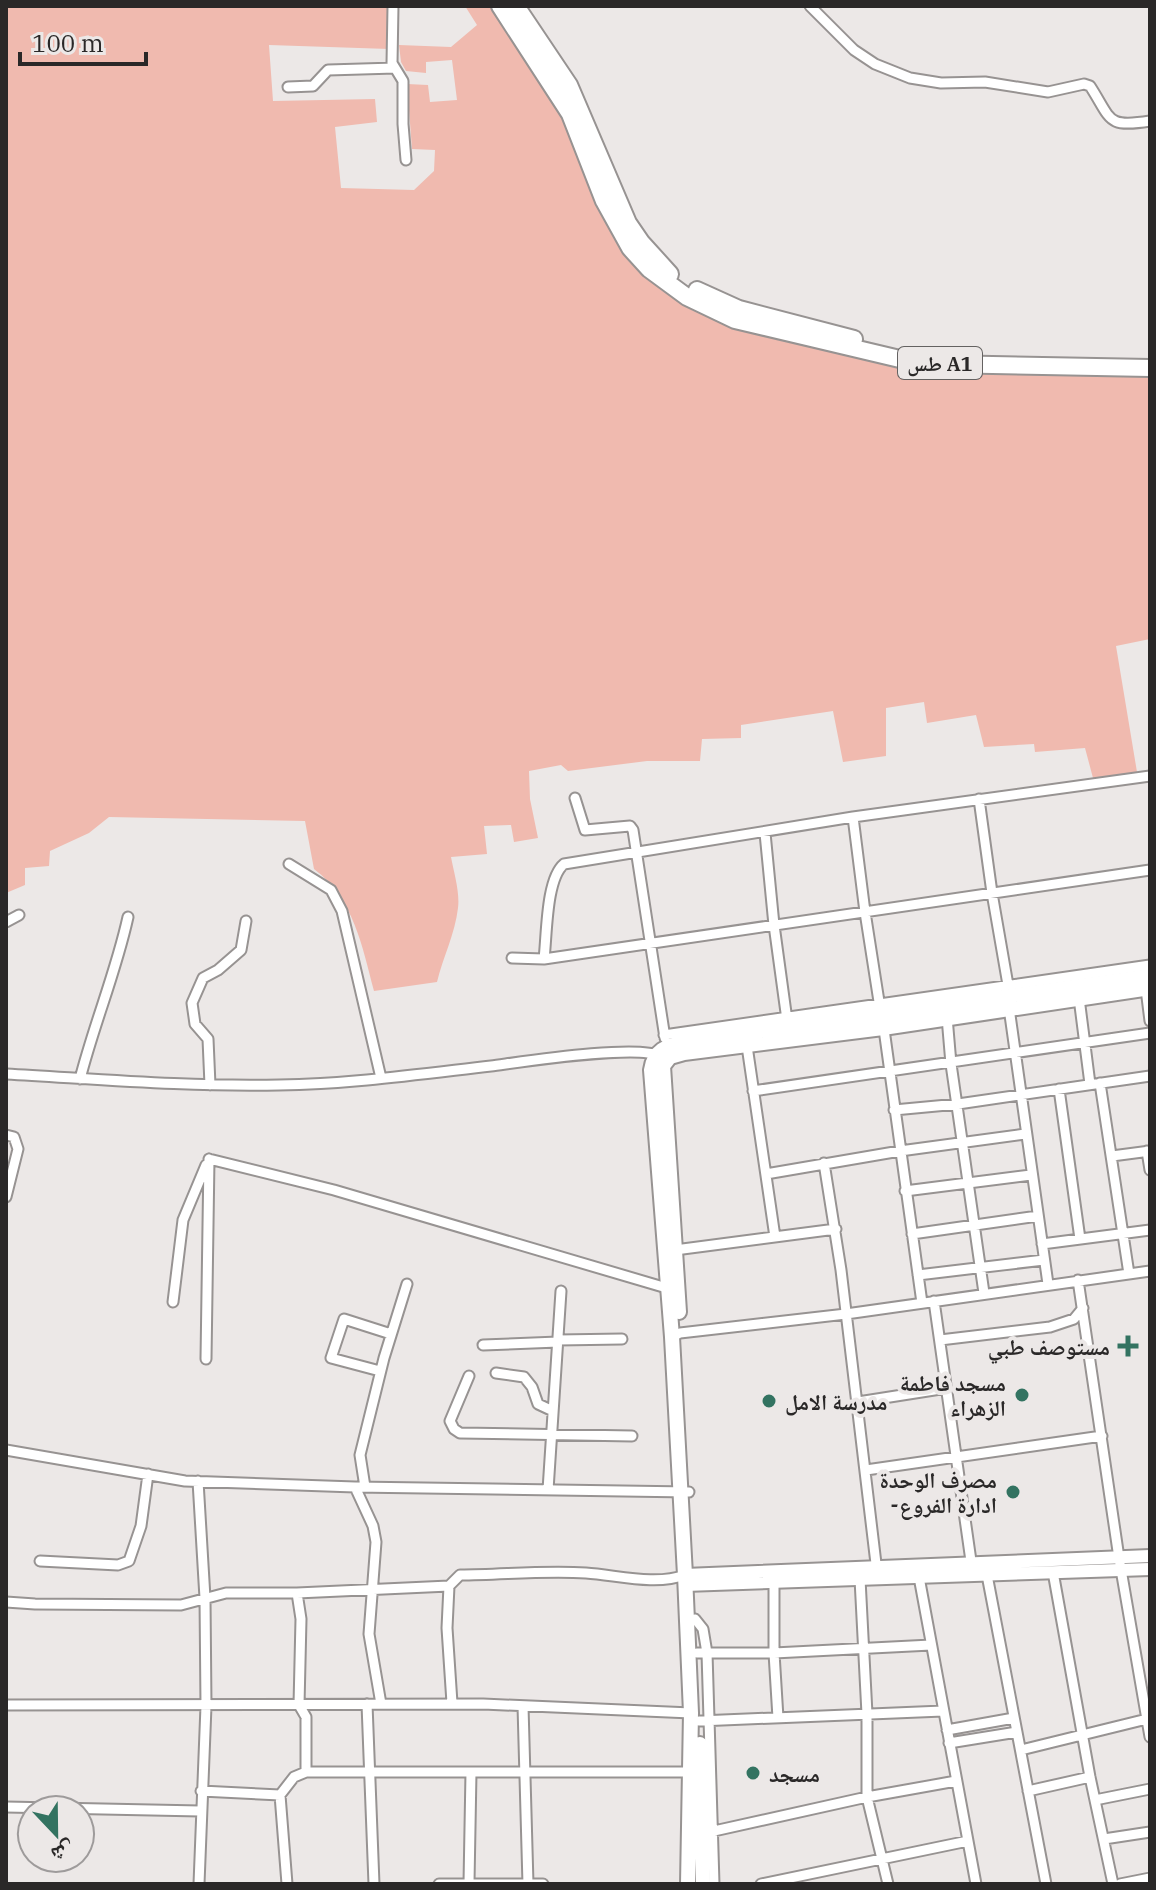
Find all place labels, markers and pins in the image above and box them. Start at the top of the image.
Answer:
place label: مستوصف طبي [988,1332,1110,1364]
marker: مستوصف طبي [1117,1335,1139,1357]
place label: مسجد فاطمة الزهراء [900,1368,1006,1422]
marker: مسجد فاطمة الزهراء [1013,1386,1031,1404]
place label: مدرسة الامل [785,1387,887,1416]
marker: مدرسة الامل [760,1392,778,1410]
place label: مصرف الوحدة -ادارة الفروع [879,1465,997,1520]
marker: مصرف الوحدة -ادارة الفروع [1004,1483,1022,1501]
place label: مسجد [769,1759,820,1788]
marker: مسجد [744,1764,762,1782]

